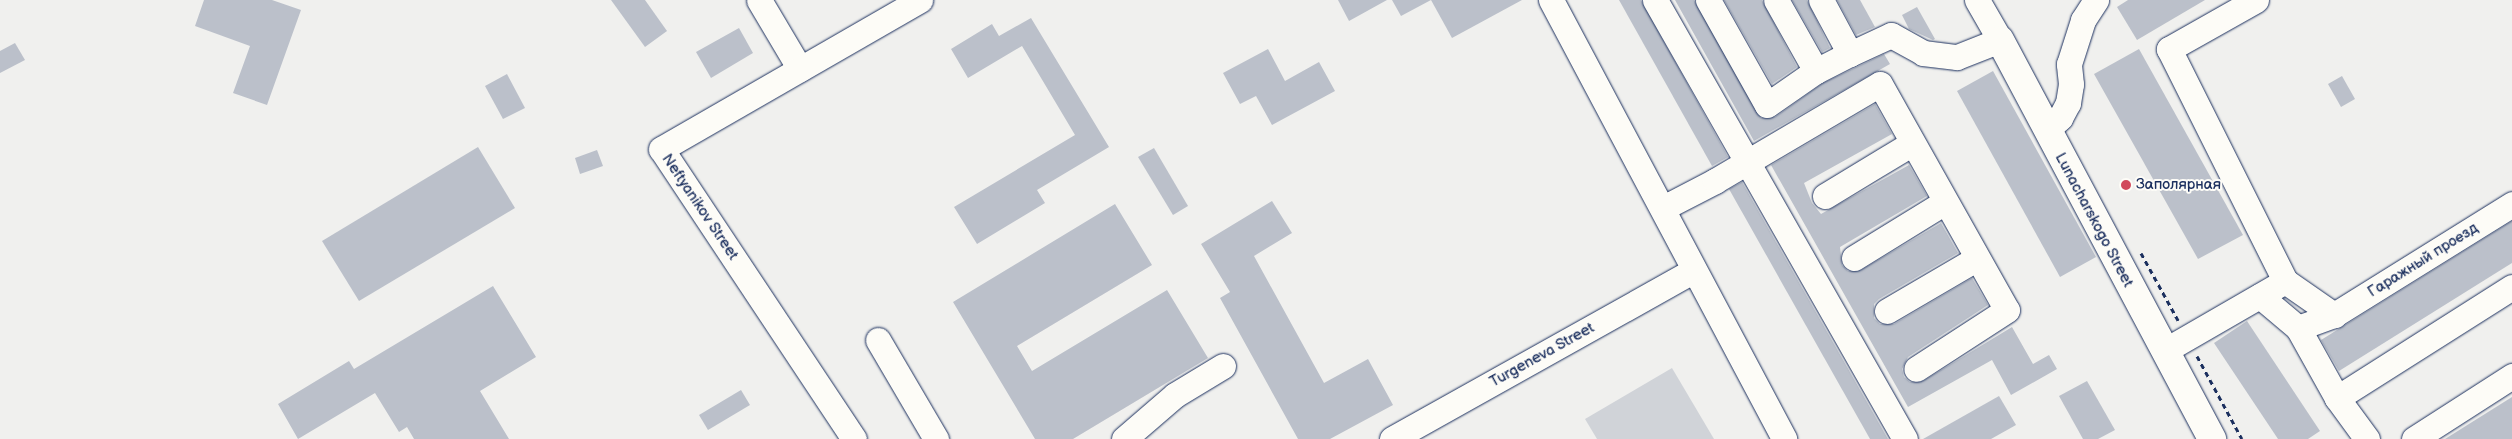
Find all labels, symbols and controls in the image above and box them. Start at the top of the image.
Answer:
street label: Neftyanikov Street [658,150,742,264]
street label: Lunacharskogo Street [2051,150,2137,290]
place label: Заполярная [2136,176,2221,194]
marker: Заполярная [2120,179,2132,191]
street label: Гаражный проезд [2365,219,2481,301]
street label: Turgeneva Street [1486,319,1598,391]

